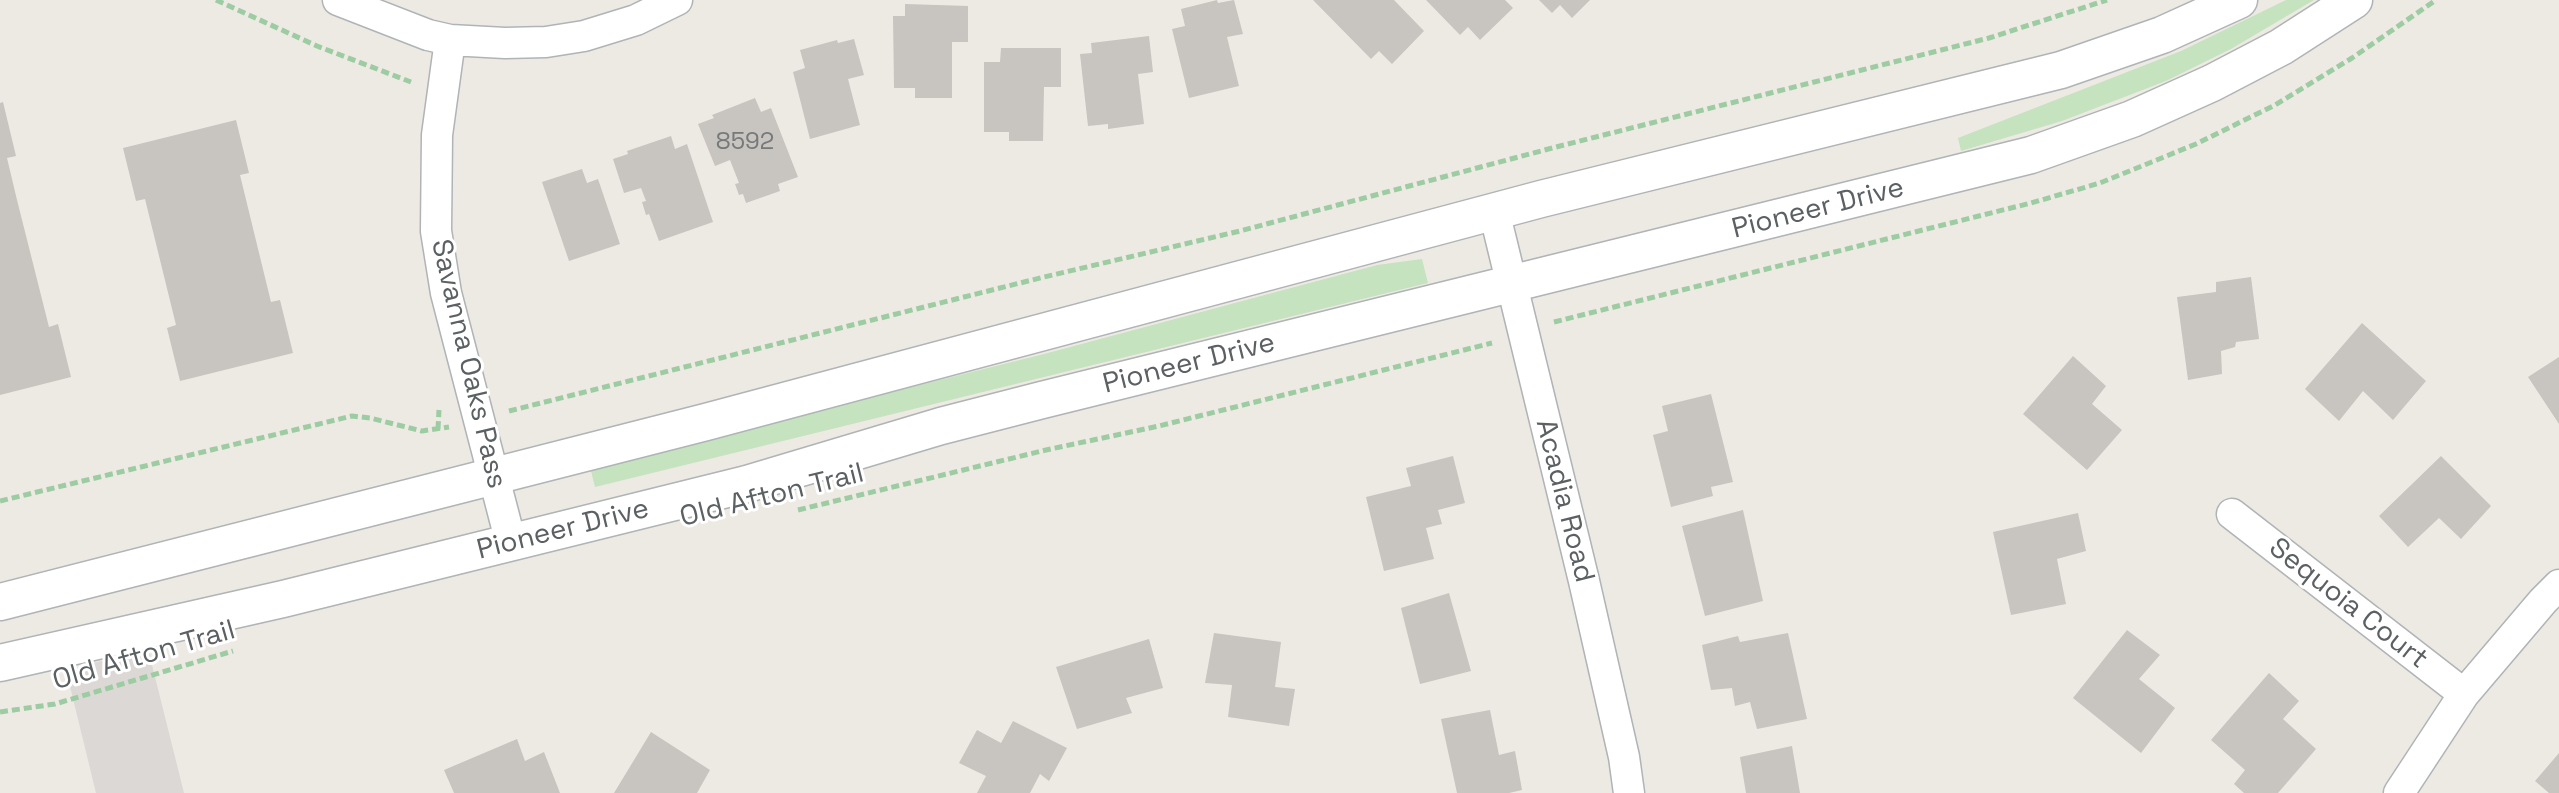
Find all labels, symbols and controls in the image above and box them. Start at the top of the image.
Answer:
house number: 8592 [716,128,774,156]
street label: Pioneer Drive [1728,171,1908,247]
street label: Savanna Oaks Pass [423,236,513,492]
street label: Pioneer Drive [1099,326,1279,402]
street label: Acadia Road [1527,416,1601,586]
street label: Old Afton Trail [677,457,867,535]
street label: Pioneer Drive [473,492,653,568]
street label: Sequoia Court [2262,532,2434,676]
street label: Old Afton Trail [49,614,239,698]

